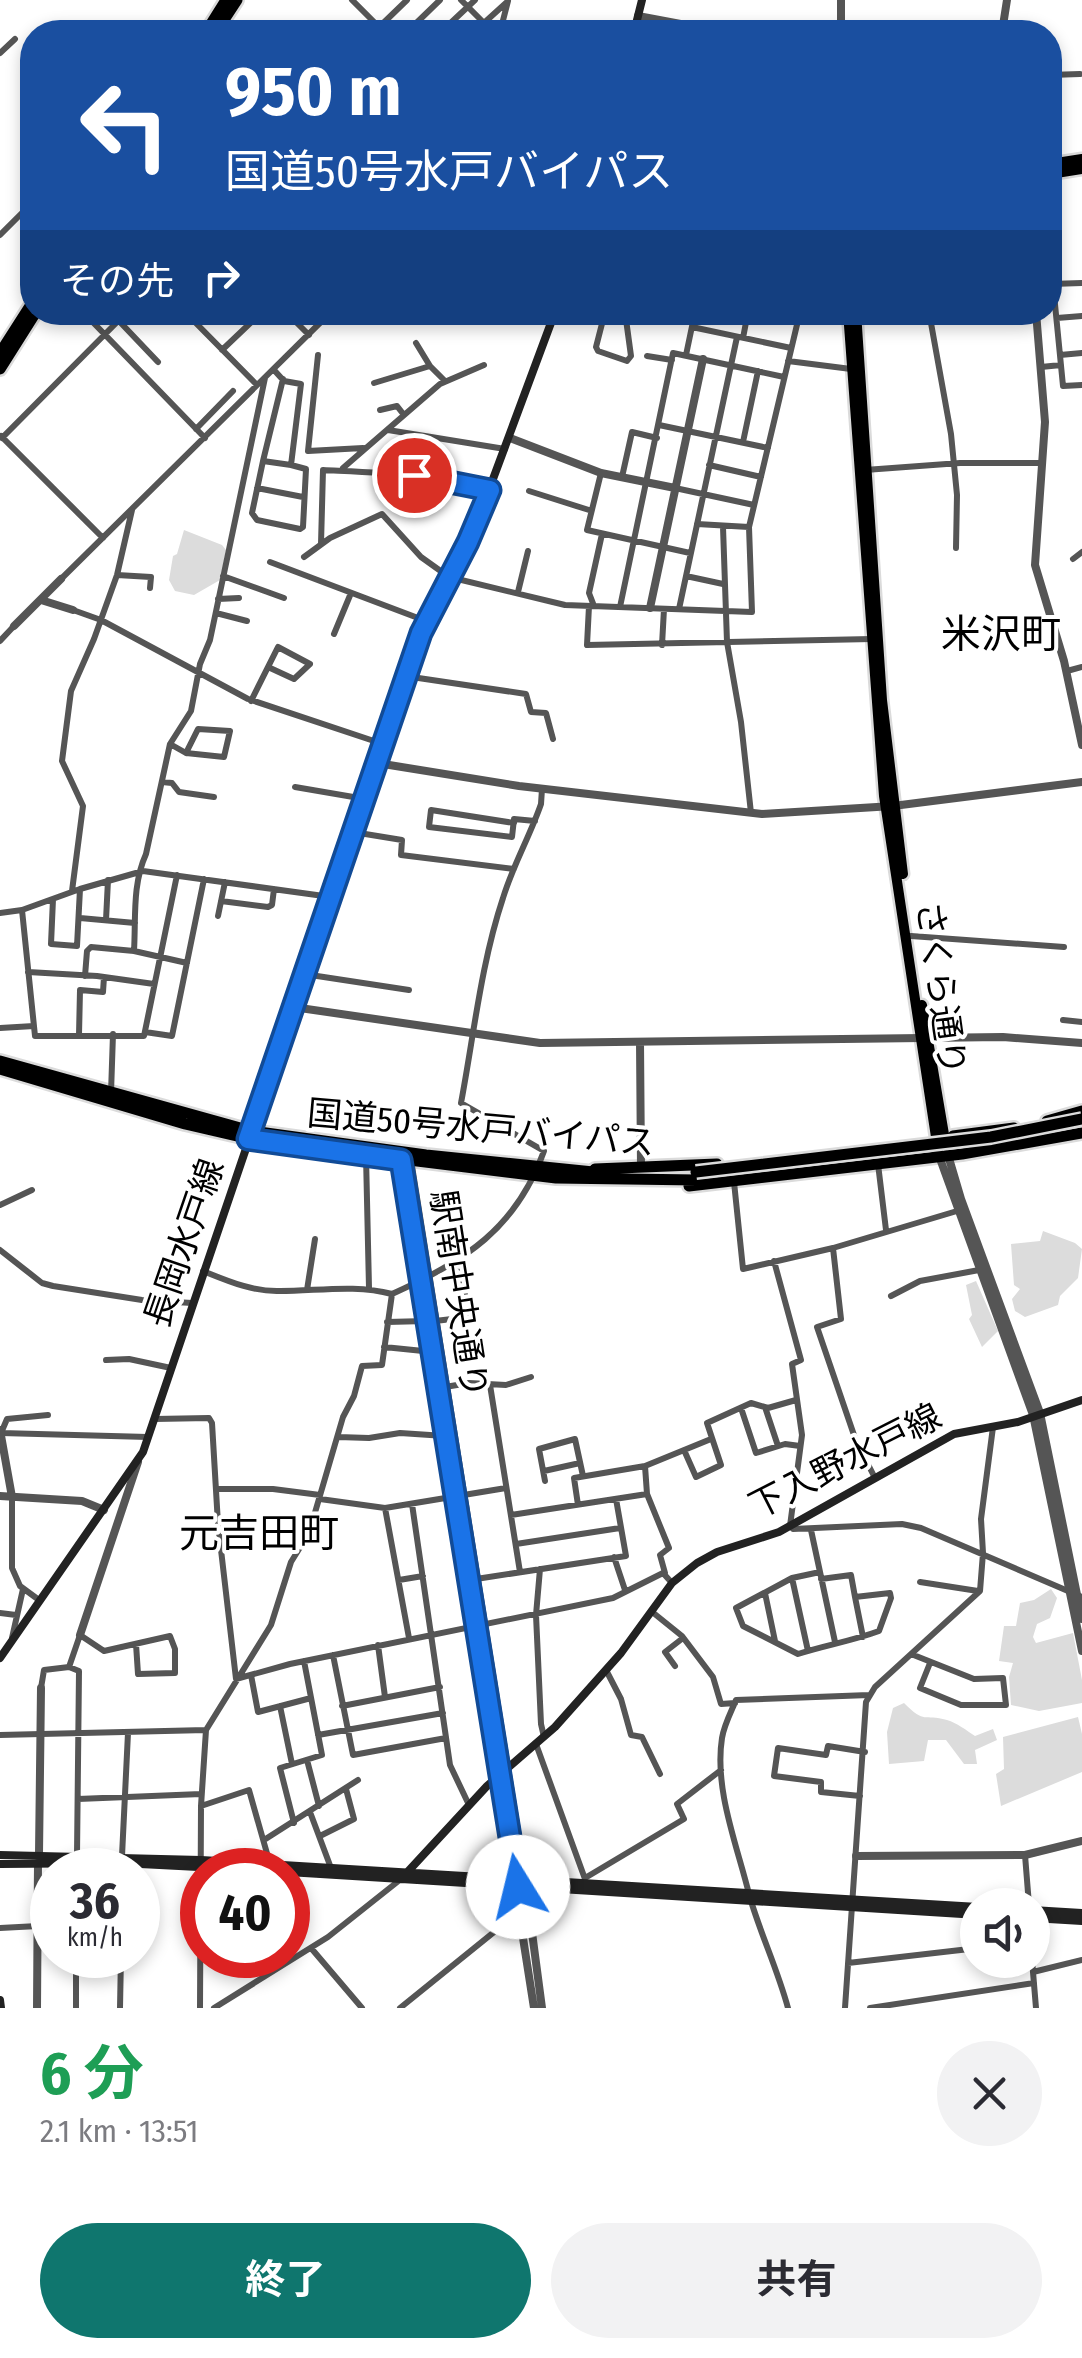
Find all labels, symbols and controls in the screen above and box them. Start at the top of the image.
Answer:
text: 950 m [225,50,402,134]
icon: left [60,60,190,190]
text: 国道50号水戸バイパス [225,145,673,199]
icon: right [194,250,249,305]
text: その先 [60,258,174,304]
pin [372,433,457,518]
icon: arrive [387,448,442,503]
district label: 米沢町 [941,611,1061,659]
street label: さくら通り [908,898,974,1078]
street label: 国道50号水戸バイパス [306,1092,656,1164]
street label: 長岡水戸線 [136,1153,232,1333]
street label: 駅南中央通り [422,1187,496,1401]
street label: 下入野水戸線 [742,1395,948,1527]
district label: 元吉田町 [179,1510,339,1558]
position arrow [466,1835,570,1939]
speed limit sign: 40 [180,1848,310,1978]
text: 36 [70,1871,120,1931]
map controls [960,1888,1050,1978]
button: sound [960,1888,1050,1978]
text: km/h [67,1923,123,1953]
text: 6 分 [40,2038,144,2110]
button: close [937,2041,1042,2146]
text: 2.1 km · 13:51 [40,2112,198,2150]
button: 終了 [40,2223,531,2338]
button: 共有 [551,2223,1042,2338]

